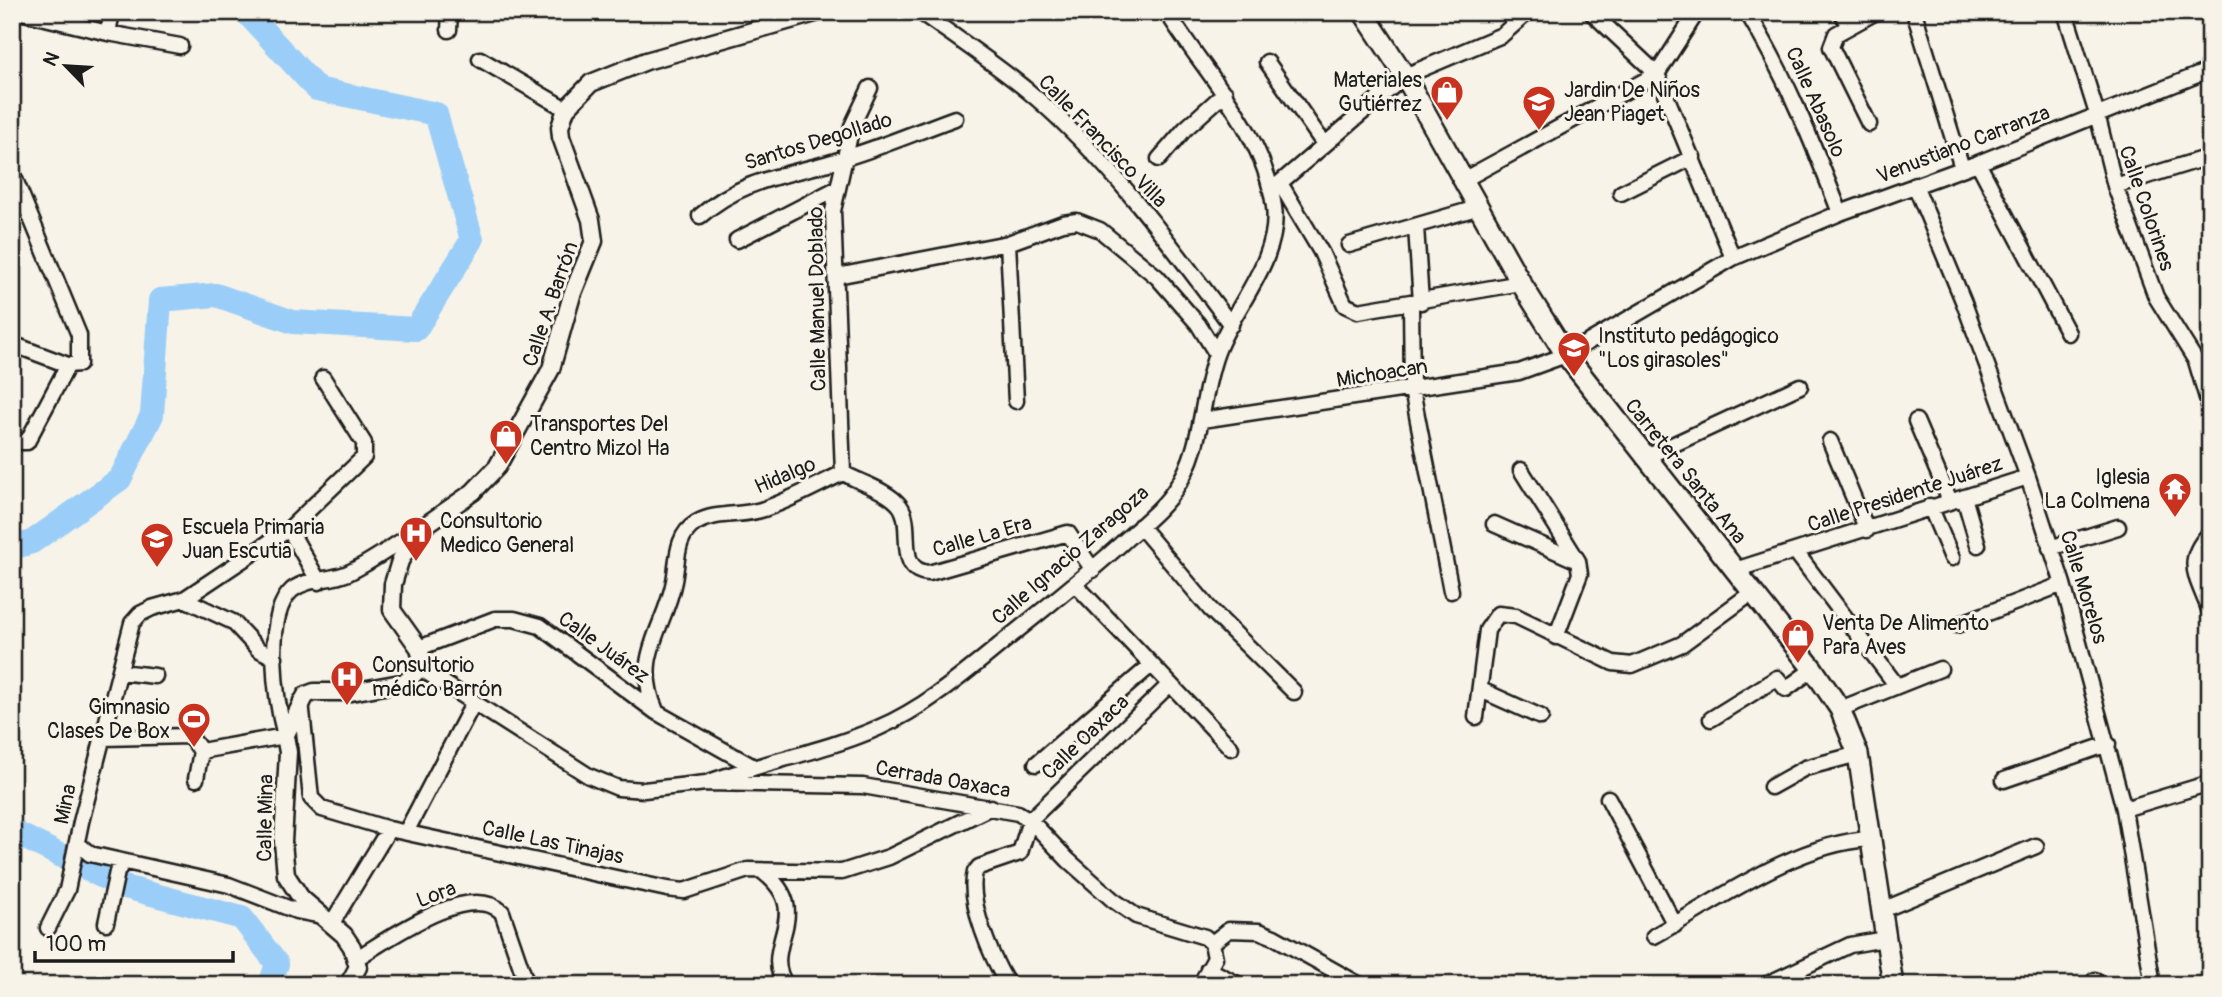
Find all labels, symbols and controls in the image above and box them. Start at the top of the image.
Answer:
north arrow [32,32,102,102]
street label: Calle Abasolo [1779,43,1852,162]
text: N [38,48,65,70]
place label: Materiales Gutiérrez [1333,67,1423,118]
street label: Calle Francisco Villa [1032,69,1173,214]
shop icon: Materiales Gutiérrez [1428,73,1466,122]
place label: Jardin De Niños Jean Piaget [1564,77,1701,128]
school or university icon: Jardin De Niños Jean Piaget [1520,83,1558,132]
street label: Venustiano Carranza [1873,99,2054,190]
street label: Santos Degollado [741,106,895,177]
street label: Calle Colorines [2112,142,2181,275]
street label: Calle Manuel Doblado [802,206,833,392]
street label: Calle A. Barrón [516,238,584,370]
place label: Instituto pedágogico "Los girasoles" [1598,323,1779,374]
school or university icon: Instituto pedágogico "Los girasoles" [1555,329,1593,378]
street label: Michoacan [1334,353,1430,394]
street label: Carretera Santa Ana [1619,393,1753,550]
place label: Transportes Del Centro Mizol Ha [530,411,670,462]
shop icon: Transportes Del Centro Mizol Ha [487,417,525,466]
street label: Calle Presidente Juárez [1804,450,2006,539]
street label: Hidalgo [750,451,820,500]
place label: Iglesia La Colmena [2044,464,2150,515]
temple icon: Iglesia La Colmena [2156,470,2194,519]
street label: Calle Ignacio Zaragoza [986,480,1155,631]
place label: Consultorio Medico General [440,508,574,559]
street label: Calle La Era [929,509,1035,564]
place label: Escuela Primaria Juan Escutia [182,514,325,565]
hospital icon: Consultorio Medico General [397,514,435,563]
school or university icon: Escuela Primaria Juan Escutia [138,520,176,569]
street label: Calle Morelos [2053,527,2114,648]
street label: Calle Juárez [553,605,655,690]
place label: Venta De Alimento Para Aves [1822,610,1989,661]
shop icon: Venta De Alimento Para Aves [1779,616,1817,665]
place label: Consultorio médico Barrón [372,652,502,703]
hospital icon: Consultorio médico Barrón [328,658,366,707]
street label: Calle Oaxaca [1036,689,1135,786]
place label: Gimnasio Clases De Box [47,694,170,745]
sports icon: Gimnasio Clases De Box [175,700,213,749]
street label: Cerrada Oaxaca [873,754,1012,805]
street label: Calle Mina [251,774,280,862]
street label: Mina [48,782,83,827]
street label: Calle Las Tinajas [480,814,627,871]
street label: Lora [412,875,460,914]
scale bar [35,920,233,964]
text: 100 m [46,931,106,958]

